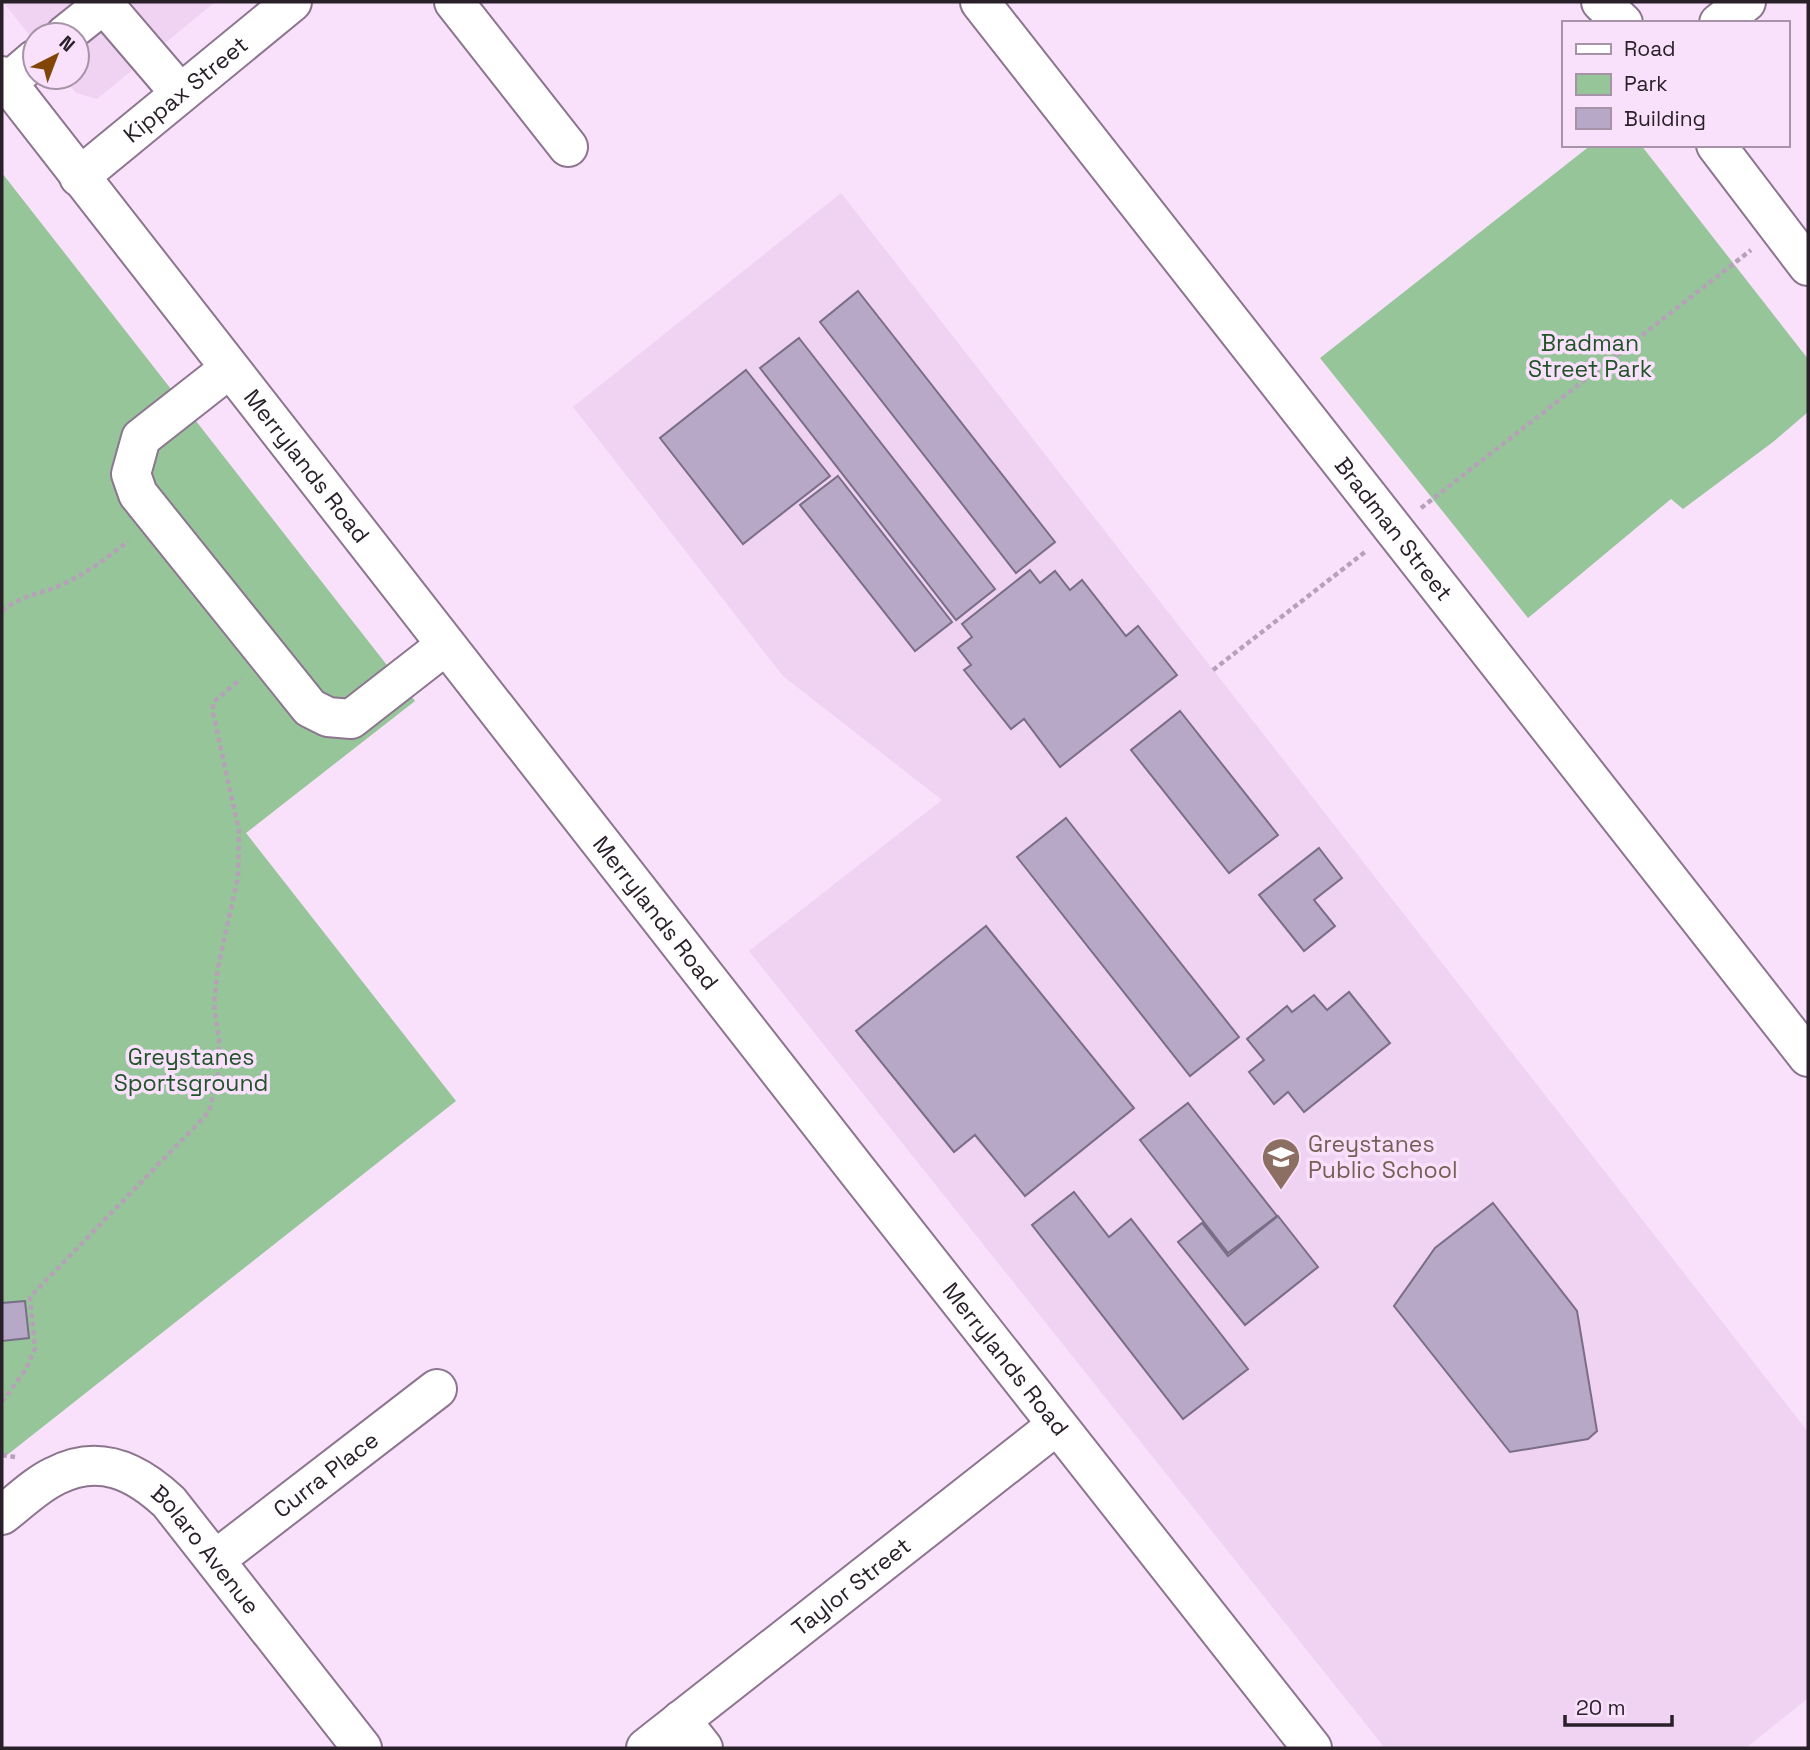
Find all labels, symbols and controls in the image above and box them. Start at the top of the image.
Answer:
north arrow [21,21,91,91]
legend [1562,21,1789,147]
street label: Kippax Street [117,29,254,149]
text: N [54,30,80,57]
text: Road [1624,35,1676,62]
text: Park [1624,70,1668,97]
text: Building [1624,105,1706,132]
park label: Bradman Street Park [1528,328,1652,384]
street label: Merrylands Road [237,383,376,549]
street label: Bradman Street [1328,451,1459,607]
street label: Merrylands Road [586,830,725,996]
park label: Greystanes Sportsground [114,1042,268,1098]
place label: Greystanes Public School [1308,1129,1458,1185]
school or university icon: Greystanes Public School [1260,1136,1302,1191]
street label: Merrylands Road [936,1276,1075,1442]
street label: Curra Place [267,1425,384,1525]
street label: Bolaro Avenue [145,1478,266,1620]
street label: Taylor Street [786,1531,917,1643]
scale bar [1565,1684,1672,1728]
text: 20 m [1576,1694,1626,1721]

